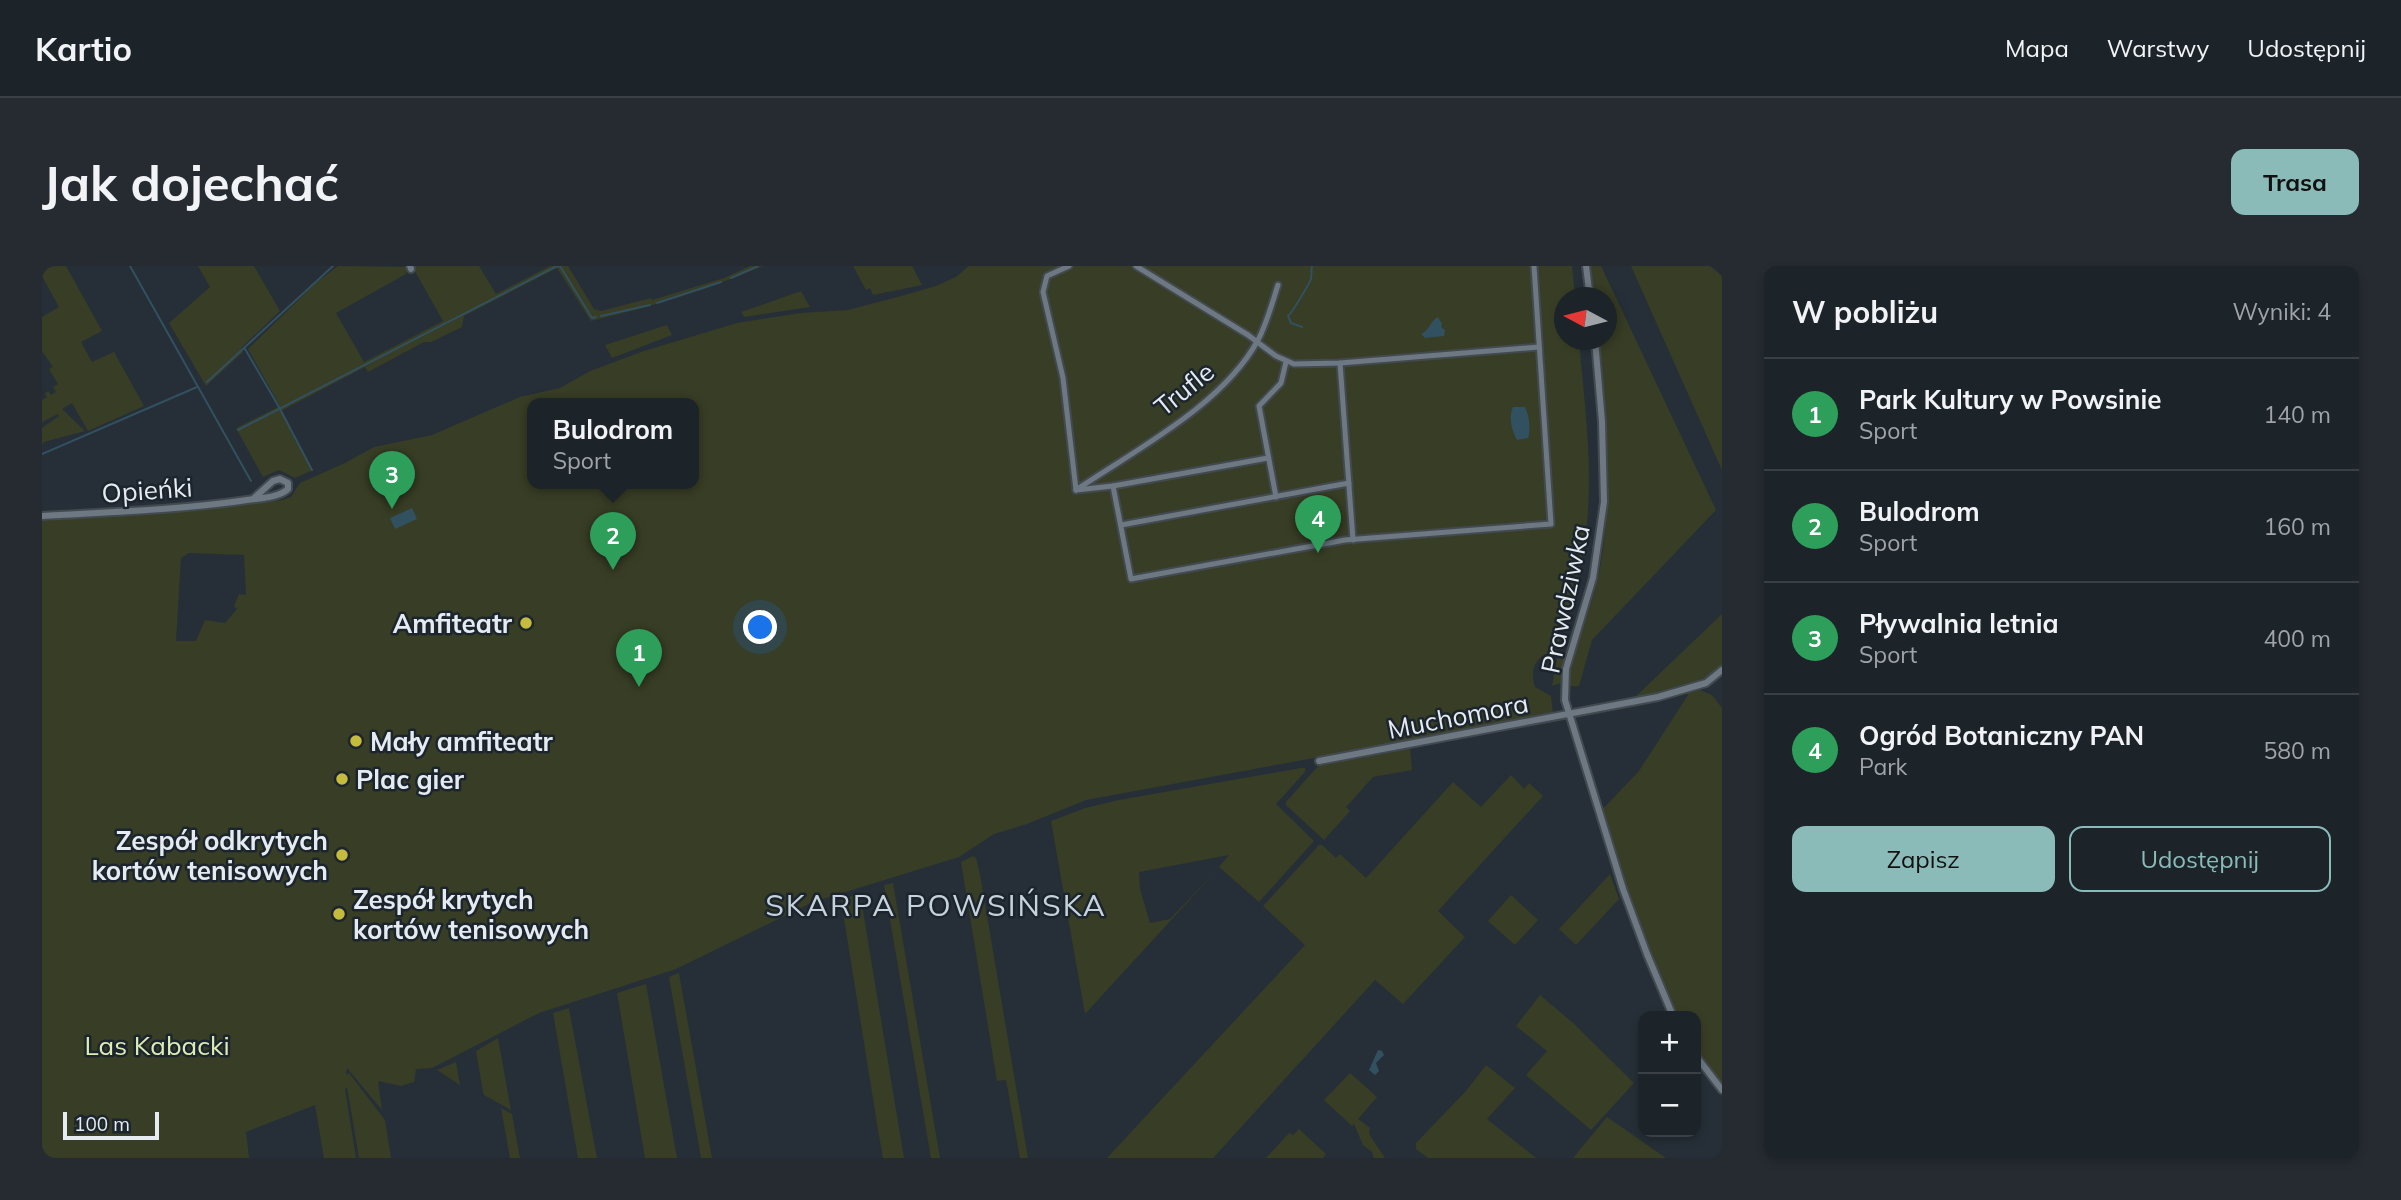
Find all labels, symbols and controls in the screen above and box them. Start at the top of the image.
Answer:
text: Kartio [35,28,132,69]
text: Mapa [2005,33,2069,63]
text: Warstwy [2107,33,2209,63]
text: Udostępnij [2247,33,2366,63]
button: Trasa [2231,149,2359,215]
text: Jak dojechać [42,152,339,213]
north arrow [1554,287,1617,350]
text: W pobliżu [1792,293,1938,331]
text: Wyniki: 4 [2233,297,2331,326]
street label: Trufle [1147,355,1221,423]
text: Park Kultury w Powsinie [1859,383,2162,416]
popup [527,398,699,489]
text: 1 [1808,400,1822,429]
text: 140 m [2263,400,2331,429]
text: Bulodrom [553,413,673,446]
text: Sport [1859,416,1917,445]
text: Sport [553,446,611,475]
pin: 3 [369,451,415,509]
street label: Opieńki [101,470,193,510]
pin: 4 [1295,495,1341,553]
text: Bulodrom [1859,495,1980,528]
pin: 2 [590,512,636,570]
text: 2 [1808,512,1822,541]
text: 160 m [2263,512,2331,541]
street label: Prawdziwka [1533,522,1597,676]
text: Sport [1859,528,1917,557]
place label: Amfiteatr [393,607,513,640]
text: Pływalnia letnia [1859,607,2059,640]
your location [743,610,777,644]
marker: Amfiteatr [518,615,534,631]
text: 3 [1808,624,1822,653]
text: 400 m [2263,624,2331,653]
pin: 1 [616,629,662,687]
text: Sport [1859,640,1917,669]
street label: Muchomora [1385,686,1531,746]
text: Ogród Botaniczny PAN [1859,719,2144,752]
place label: Mały amfiteatr [370,725,554,758]
marker: Mały amfiteatr [348,733,364,749]
text: 4 [1808,736,1822,765]
text: 580 m [2263,736,2331,765]
text: Park [1859,752,1907,781]
place label: Plac gier [356,763,465,796]
marker: Plac gier [334,771,350,787]
place label: Zespół odkrytych kortów tenisowych [92,824,328,887]
button: Zapisz [1792,826,2055,892]
button: Udostępnij [2069,826,2331,892]
marker: Zespół odkrytych kortów tenisowych [334,847,350,863]
place label: Zespół krytych kortów tenisowych [353,883,589,946]
district label: SKARPA POWSIŃSKA [765,886,1107,924]
marker: Zespół krytych kortów tenisowych [331,906,347,922]
map controls [1638,1011,1701,1137]
button: + [1638,1011,1701,1074]
park label: Las Kabacki [84,1029,230,1062]
button: − [1638,1074,1701,1137]
scale bar [63,1109,159,1141]
text: 100 m [74,1112,130,1136]

